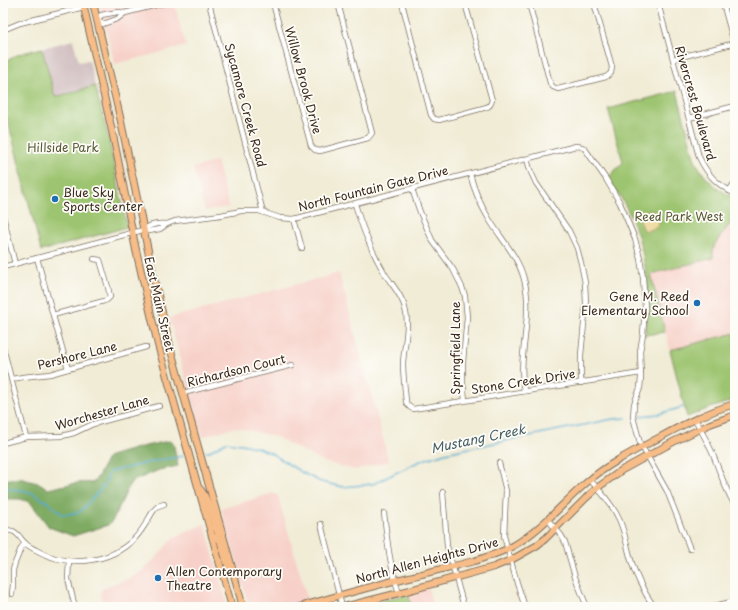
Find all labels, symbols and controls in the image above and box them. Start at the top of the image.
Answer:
street label: Willow Brook Drive [281,24,327,136]
street label: Sycamore Creek Road [221,41,271,169]
street label: Rivercrest Boulevard [671,43,721,163]
park label: Hillside Park [27,138,99,156]
street label: North Fountain Gate Drive [296,161,450,215]
place label: Blue Sky Sports Center [63,183,143,215]
marker: Blue Sky Sports Center [50,194,60,204]
park label: Reed Park West [635,207,724,225]
street label: East Main Street [140,255,180,354]
place label: Gene M. Reed Elementary School [581,287,689,319]
marker: Gene M. Reed Elementary School [692,298,702,308]
street label: Springfield Lane [446,301,464,395]
street label: Pershore Lane [35,336,119,374]
street label: Richardson Court [185,349,287,391]
street label: Stone Creek Drive [470,364,576,398]
street label: Worchester Lane [53,390,151,434]
water label: Mustang Creek [429,418,528,457]
street label: North Allen Heights Drive [354,532,500,588]
place label: Allen Contemporary Theatre [166,562,282,594]
marker: Allen Contemporary Theatre [153,573,163,583]

